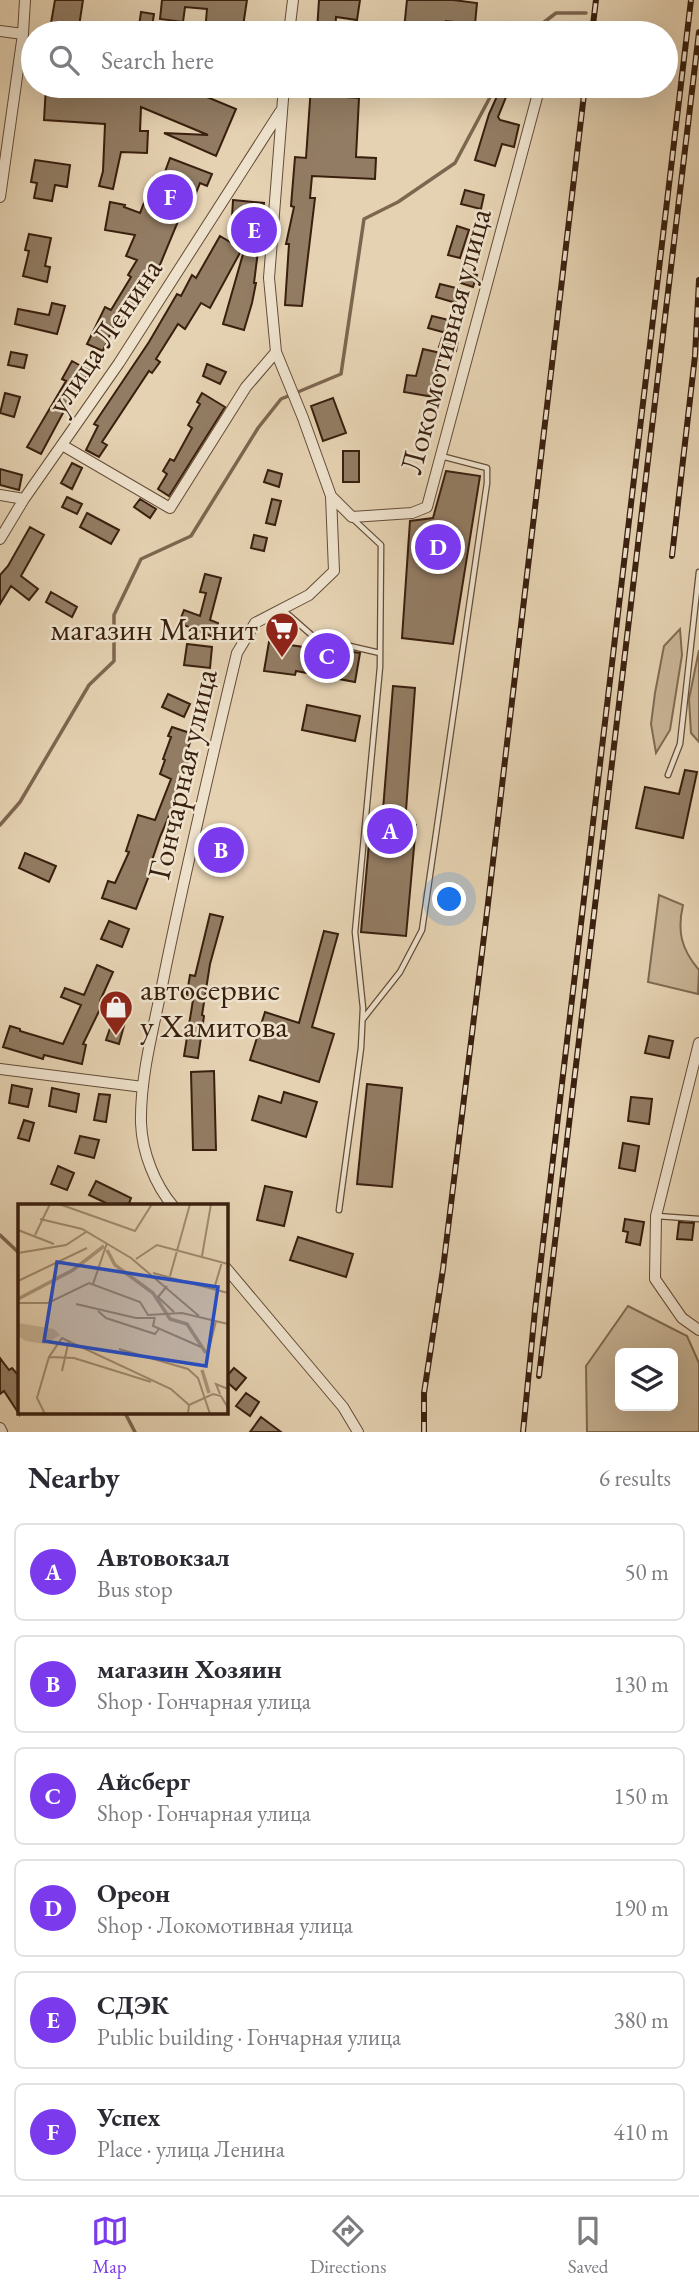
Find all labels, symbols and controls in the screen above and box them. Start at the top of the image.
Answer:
search box [21,21,678,98]
icon: search [45,41,83,79]
text: Search here [101,43,214,77]
pin: F [147,171,193,223]
street label: Локомотивная улица [389,203,501,478]
pin: E [231,204,277,256]
street label: улица Ленина [36,250,172,422]
pin: D [415,521,461,573]
place label: магазин Магнит [50,608,258,650]
supermarket icon: магазин Магнит [263,610,301,659]
pin: C [304,630,350,682]
street label: Гончарная улица [137,664,227,883]
pin: A [367,805,413,857]
pin: B [198,824,244,876]
your location [432,882,466,916]
place label: автосервис у Хамитова [140,968,288,1047]
shop icon: автосервис у Хамитова [97,988,135,1037]
inset map [18,1204,228,1414]
map controls [615,1348,678,1411]
button: layers [615,1348,678,1411]
text: Nearby [28,1458,120,1497]
text: 6 results [599,1463,671,1493]
text: Автовокзал [97,1540,230,1574]
text: A [45,1557,61,1587]
text: 50 m [624,1557,669,1587]
text: Bus stop [97,1574,173,1604]
text: магазин Хозяин [97,1652,282,1686]
text: B [46,1669,60,1699]
text: 130 m [613,1669,669,1699]
text: Shop · Гончарная улица [97,1686,311,1716]
text: Айсберг [97,1764,190,1798]
text: C [45,1781,61,1811]
text: 150 m [613,1781,669,1811]
text: Shop · Гончарная улица [97,1798,311,1828]
text: Ореон [97,1876,170,1910]
text: D [44,1893,62,1923]
text: 190 m [613,1893,669,1923]
text: Shop · Локомотивная улица [97,1910,353,1940]
text: СДЭК [97,1988,169,2022]
text: E [46,2005,60,2035]
text: 380 m [613,2005,669,2035]
text: Public building · Гончарная улица [97,2022,401,2052]
text: Успех [97,2100,160,2134]
text: F [47,2117,59,2147]
text: 410 m [613,2117,669,2147]
text: Place · улица Ленина [97,2134,285,2164]
tab: Map [91,2212,129,2279]
tab: Directions [310,2212,386,2279]
tab: Saved [568,2212,608,2279]

